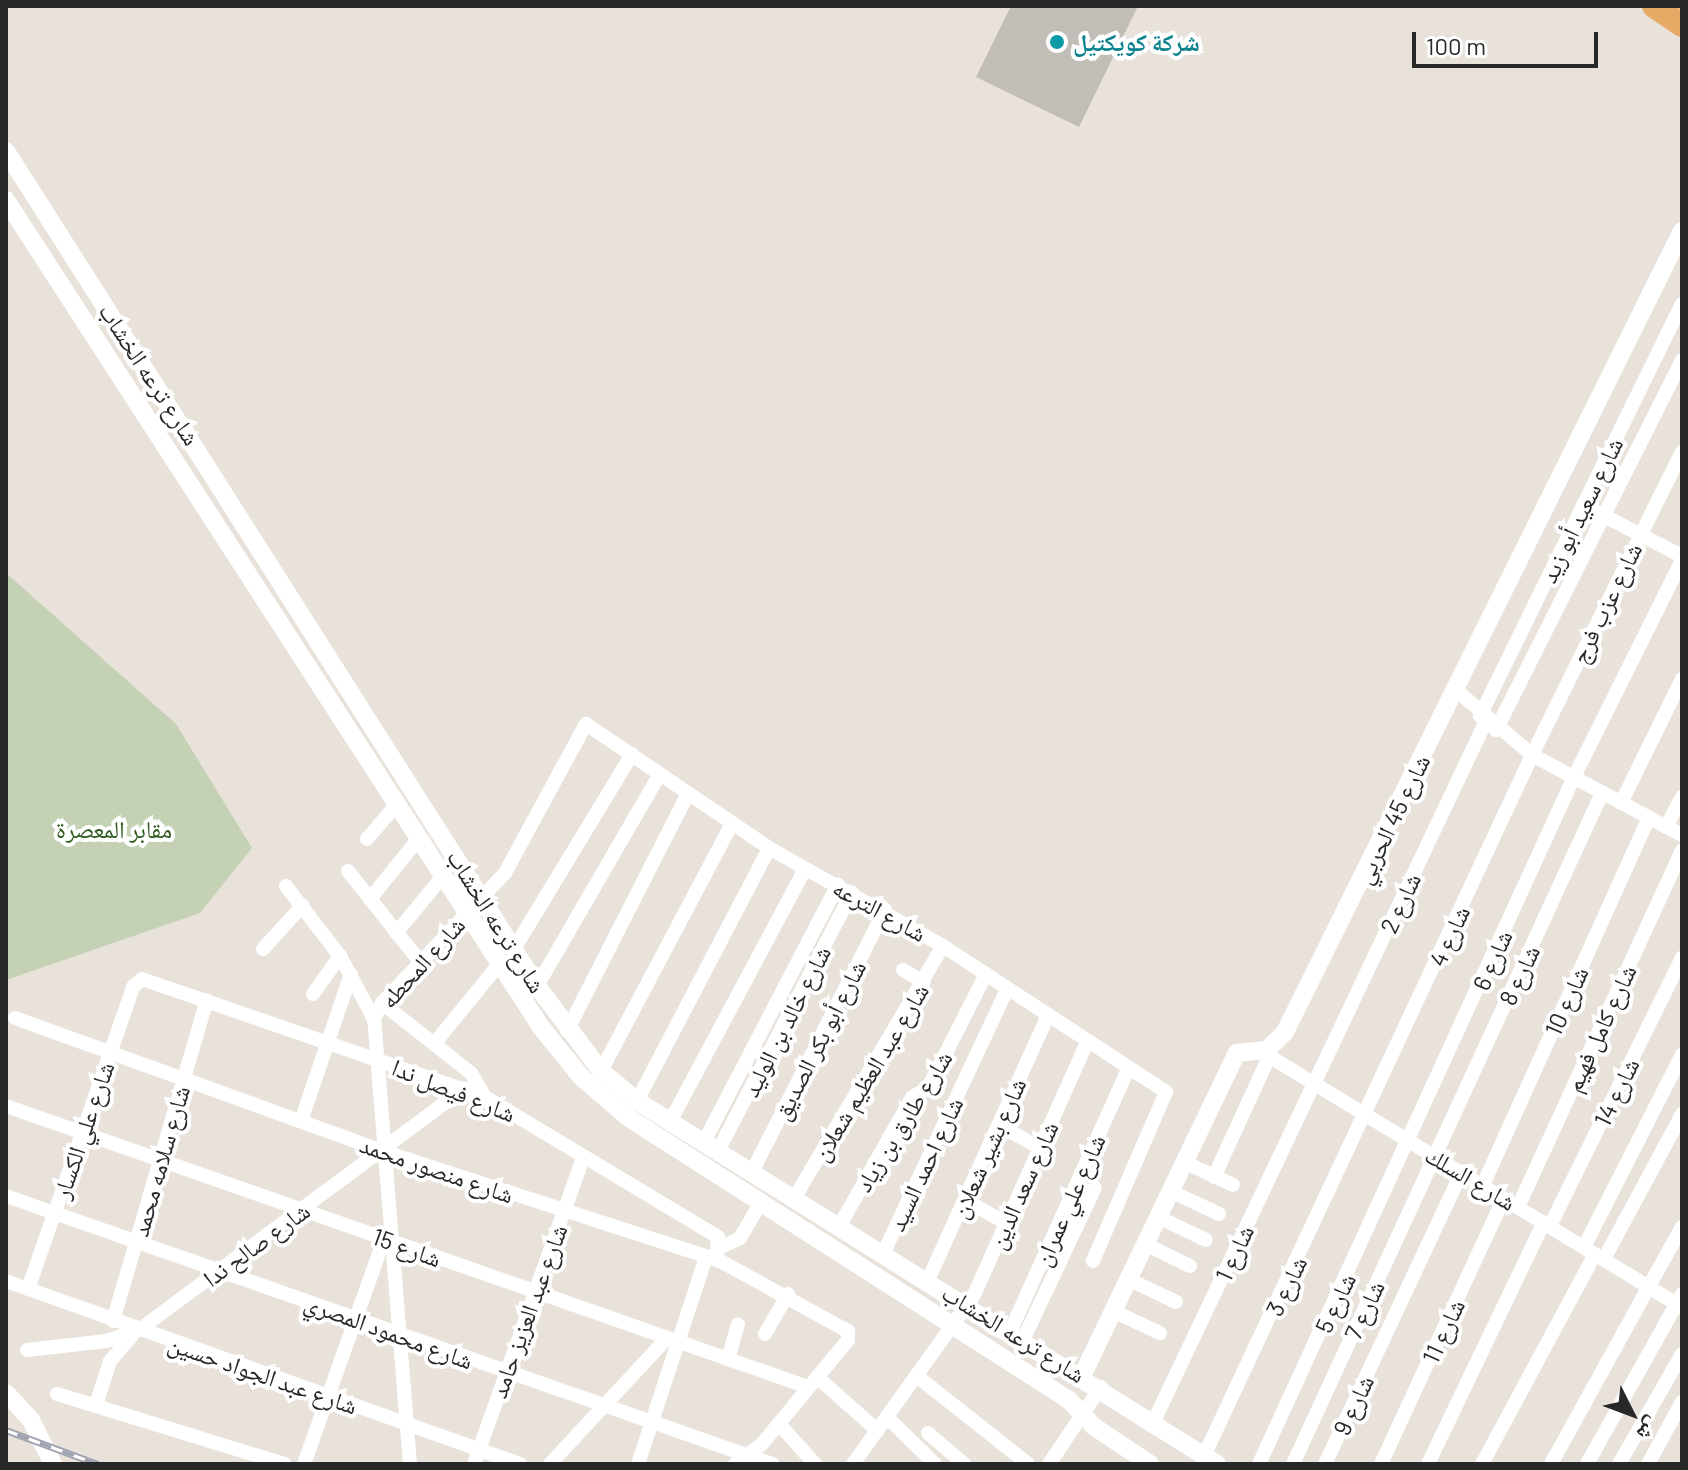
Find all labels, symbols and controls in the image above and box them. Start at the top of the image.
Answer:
scale bar [1416,16,1602,66]
place label: شركة كويكتيل [1073,28,1200,56]
text: 100 m [1426,31,1486,60]
marker: شركة كويكتيل [1048,33,1066,51]
street label: شارع ترعه الخشاب [93,298,207,450]
street label: شارع سعيد أبو زيد [1533,433,1629,587]
street label: شارع عزب فرج [1564,538,1648,668]
street label: شارع 45 الحربي [1348,750,1436,888]
park label: مقابر المعصرة [56,815,172,843]
street label: شارع ترعه الخشاب [441,844,553,998]
street label: شارع 2 [1374,868,1426,938]
street label: شارع الترعه [828,873,932,947]
street label: شارع 4 [1422,901,1476,971]
street label: شارع المحطه [373,910,471,1014]
street label: شارع 6 [1466,925,1518,995]
street label: شارع 8 [1493,940,1545,1010]
street label: شارع خالد بن الوليد [736,941,836,1101]
street label: شارع أبو بكر الصديق [766,955,872,1125]
street label: شارع كامل فهيم [1558,960,1642,1096]
street label: شارع 10 [1538,962,1594,1040]
street label: شارع عبد العظيم شعلان [806,978,934,1166]
street label: شارع طارق بن زياد [848,1045,958,1197]
street label: شارع فيصل ندا [388,1052,520,1128]
street label: شارع 14 [1587,1053,1645,1131]
street label: شارع علي الكسار [46,1058,120,1202]
street label: شارع بشير شعلان [944,1073,1032,1223]
street label: شارع سلامه محمد [125,1082,195,1240]
street label: شارع احمد السيد [881,1093,969,1235]
street label: شارع سعد الدين [982,1117,1064,1253]
street label: شارع منصور محمد [356,1129,518,1209]
street label: شارع علي عمران [1027,1130,1111,1270]
street label: شارع السلك [1420,1140,1522,1216]
street label: شارع صالح ندا [197,1196,315,1292]
street label: شارع عبد العزيز حامد [483,1220,573,1402]
street label: شارع 1 [1209,1220,1259,1286]
street label: شارع 15 [369,1221,445,1273]
street label: شارع 3 [1259,1251,1313,1321]
street label: شارع 5 [1309,1268,1361,1338]
street label: شارع 7 [1338,1276,1390,1344]
street label: شارع ترعه الخشاب [937,1277,1091,1389]
street label: شارع محمود المصري [301,1287,477,1375]
street label: شارع 11 [1416,1294,1470,1368]
street label: شارع عبد الجواد حسين [165,1328,361,1420]
street label: شارع 9 [1327,1370,1379,1440]
north arrow [1592,1374,1672,1454]
text: ش [1632,1413,1667,1447]

